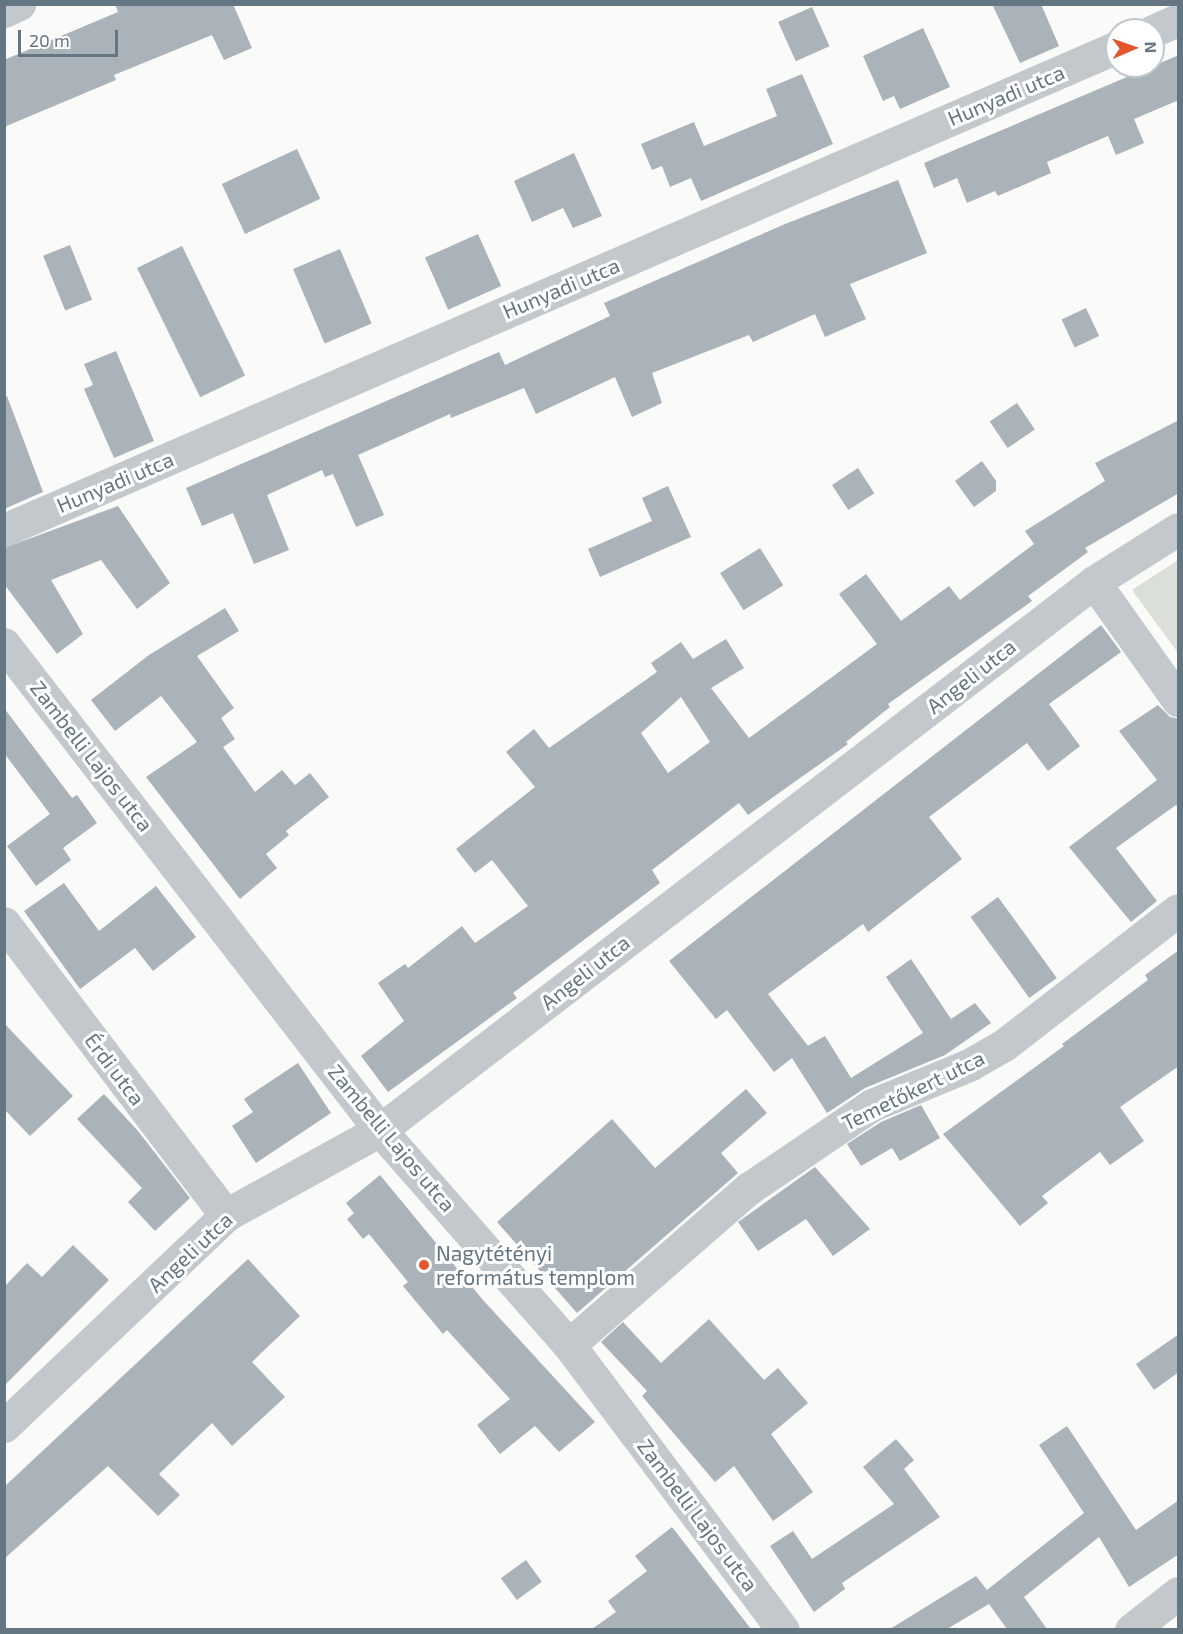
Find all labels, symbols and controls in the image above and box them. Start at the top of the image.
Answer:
scale bar [21,18,122,56]
north arrow [1105,18,1165,78]
text: 20 m [29,29,70,51]
text: N [1142,41,1161,54]
street label: Hunyadi utca [944,59,1068,131]
street label: Hunyadi utca [499,252,623,324]
street label: Hunyadi utca [53,446,177,518]
street label: Angeli utca [921,633,1021,719]
street label: Zambelli Lajos utca [25,676,159,836]
street label: Angeli utca [535,929,635,1015]
street label: Érdi utca [80,1028,150,1110]
street label: Temetőkert utca [838,1045,988,1135]
street label: Zambelli Lajos utca [323,1059,461,1217]
street label: Angeli utca [143,1207,237,1297]
place label: Nagytétényi református templom [436,1240,635,1290]
marker: Nagytétényi református templom [417,1258,431,1272]
street label: Zambelli Lajos utca [633,1434,763,1596]

